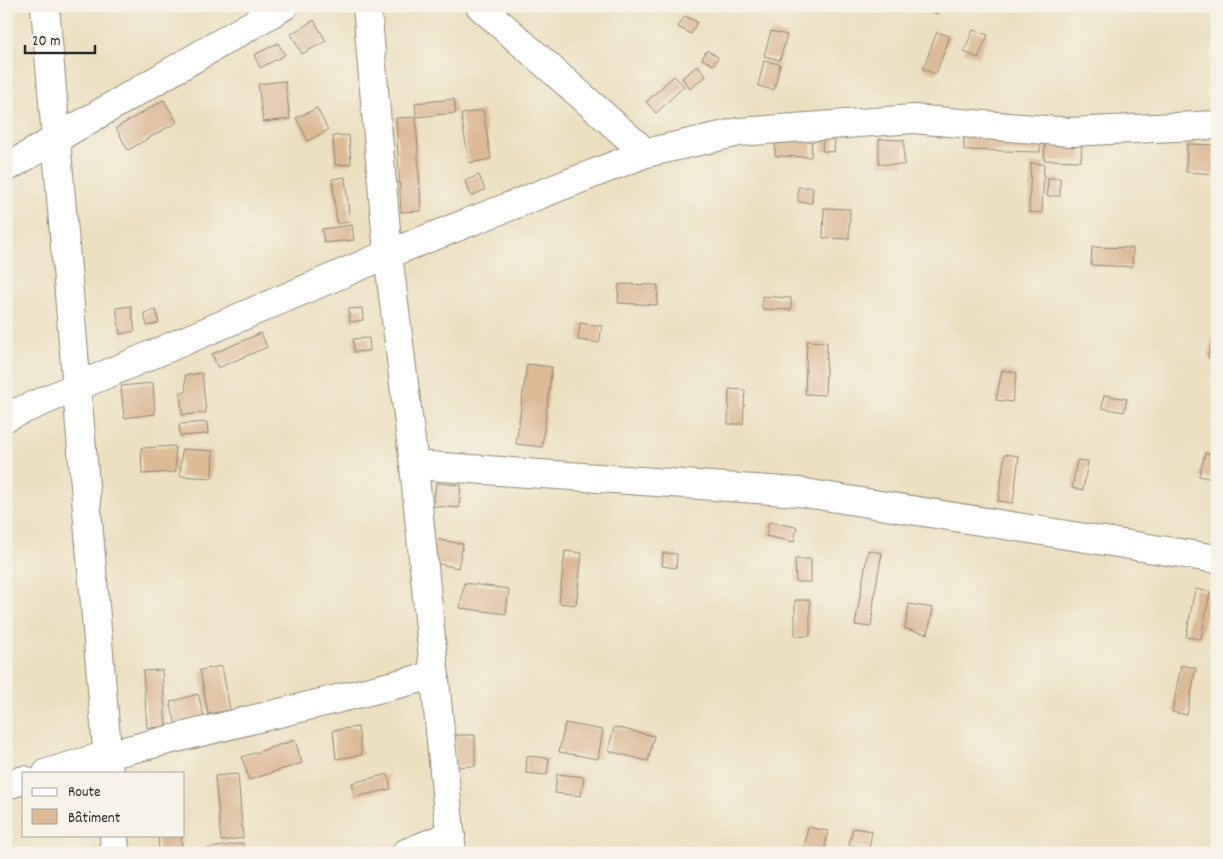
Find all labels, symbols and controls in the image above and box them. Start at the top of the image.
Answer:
scale bar [25,22,95,54]
text: 20 m [32,31,60,53]
legend [22,772,185,836]
text: Route [68,782,101,804]
text: Bâtiment [68,808,121,830]

